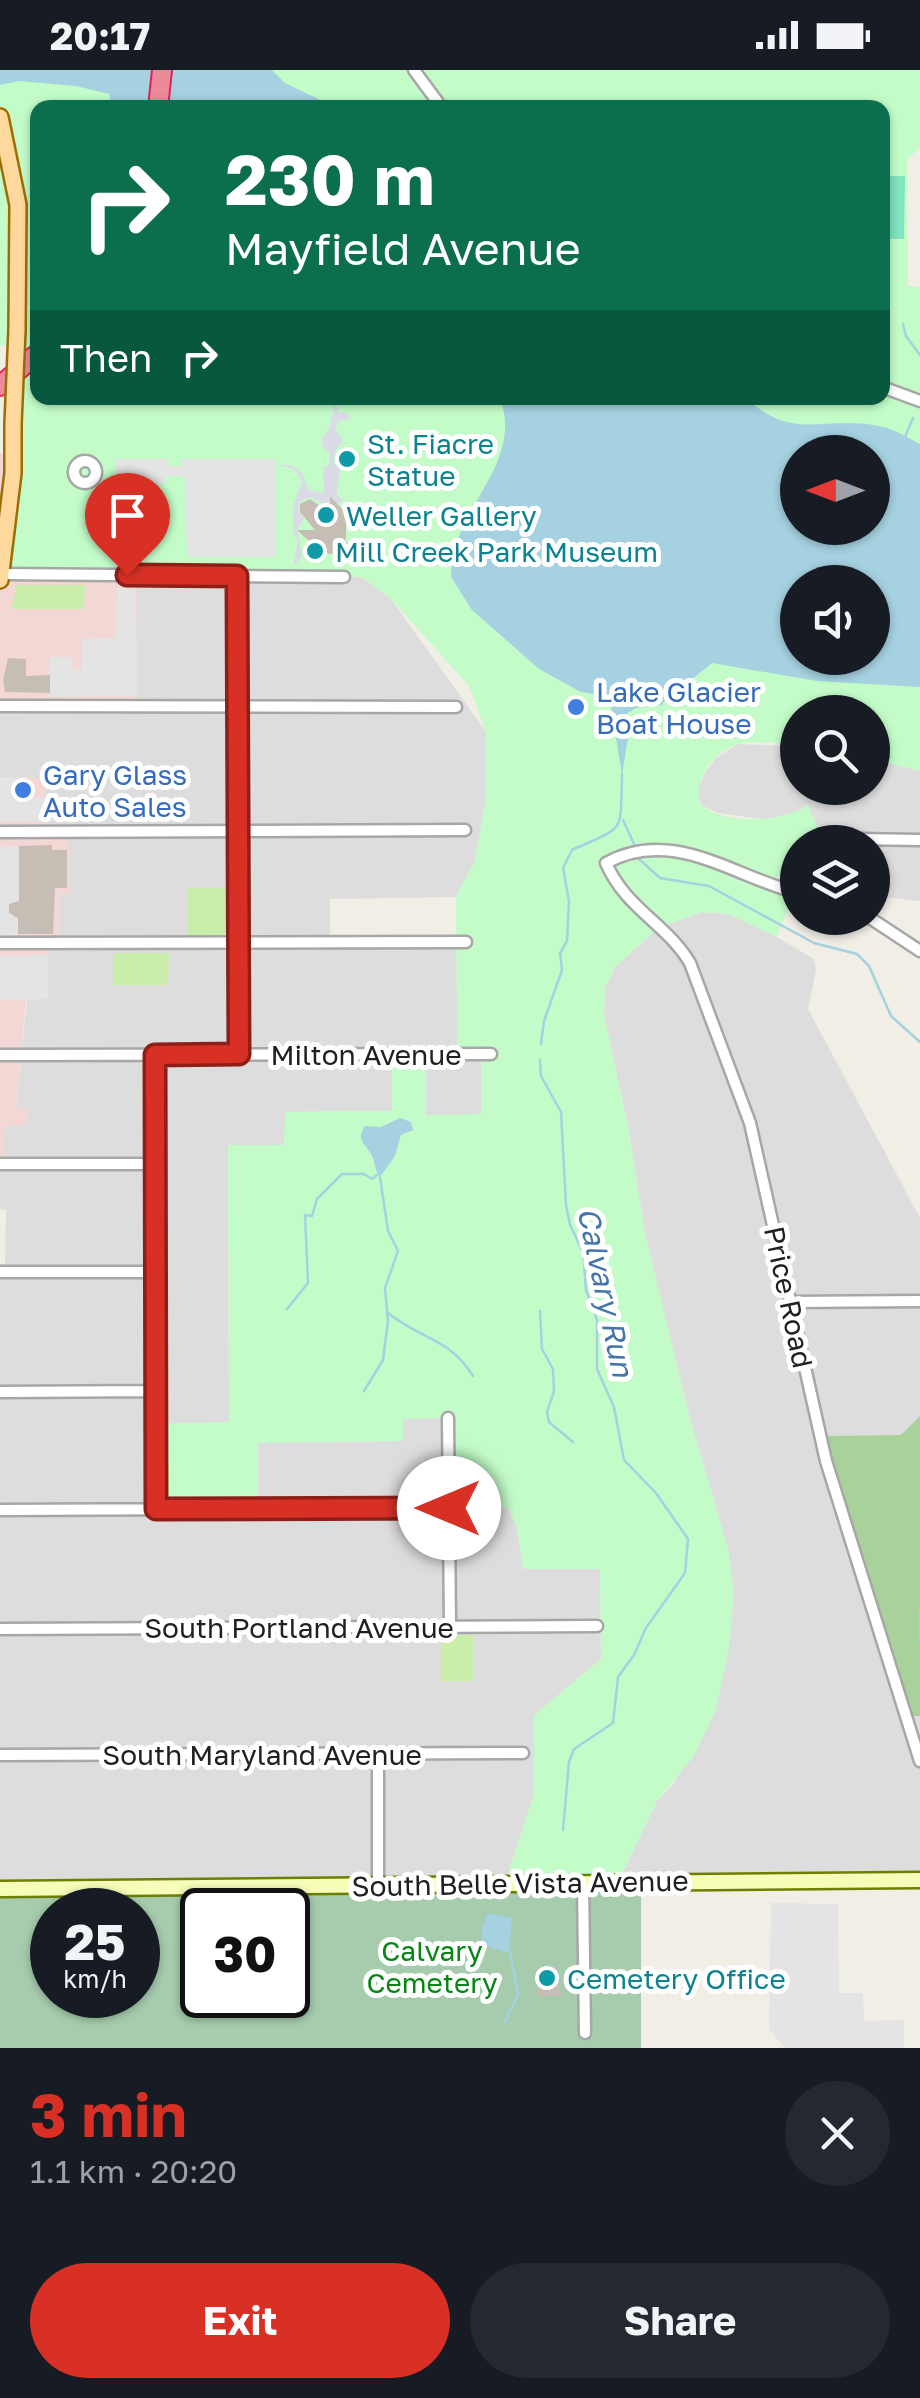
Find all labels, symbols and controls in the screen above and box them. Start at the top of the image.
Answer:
text: 20:17 [50,13,150,58]
text: 230 m [225,136,435,220]
icon: right [60,140,190,270]
text: Mayfield Avenue [225,221,581,275]
icon: right [172,330,227,385]
text: Then [60,335,152,380]
place label: St. Fiacre Statue [367,427,494,492]
north arrow [780,435,890,545]
map controls [780,435,890,935]
marker: St. Fiacre Statue [336,448,358,470]
pin [85,473,170,576]
icon: arrive [100,488,155,543]
place label: Weller Gallery [346,499,537,532]
marker: Weller Gallery [315,504,337,526]
place label: Mill Creek Park Museum [335,535,658,568]
marker: Mill Creek Park Museum [304,540,326,562]
button: sound [780,565,890,675]
place label: Lake Glacier Boat House [596,675,761,740]
button: search [780,695,890,805]
marker: Lake Glacier Boat House [565,696,587,718]
place label: Gary Glass Auto Sales [43,758,187,823]
marker: Gary Glass Auto Sales [12,779,34,801]
button: layers [780,825,890,935]
street label: Milton Avenue [270,1038,462,1071]
water label: Calvary Run [570,1204,642,1382]
street label: Price Road [758,1223,820,1371]
position arrow [397,1456,501,1560]
street label: South Portland Avenue [144,1611,454,1644]
street label: South Maryland Avenue [102,1738,422,1771]
street label: South Belle Vista Avenue [351,1864,689,1902]
speed limit sign: 30 [180,1888,310,2018]
text: 25 [64,1911,125,1971]
park label: Calvary Cemetery [366,1934,498,1999]
place label: Cemetery Office [567,1962,786,1995]
text: km/h [63,1963,127,1994]
marker: Cemetery Office [536,1967,558,1989]
text: 3 min [30,2078,187,2150]
button: close [785,2081,890,2186]
text: 1.1 km · 20:20 [30,2152,237,2190]
button: Exit [30,2263,450,2378]
button: Share [470,2263,890,2378]

